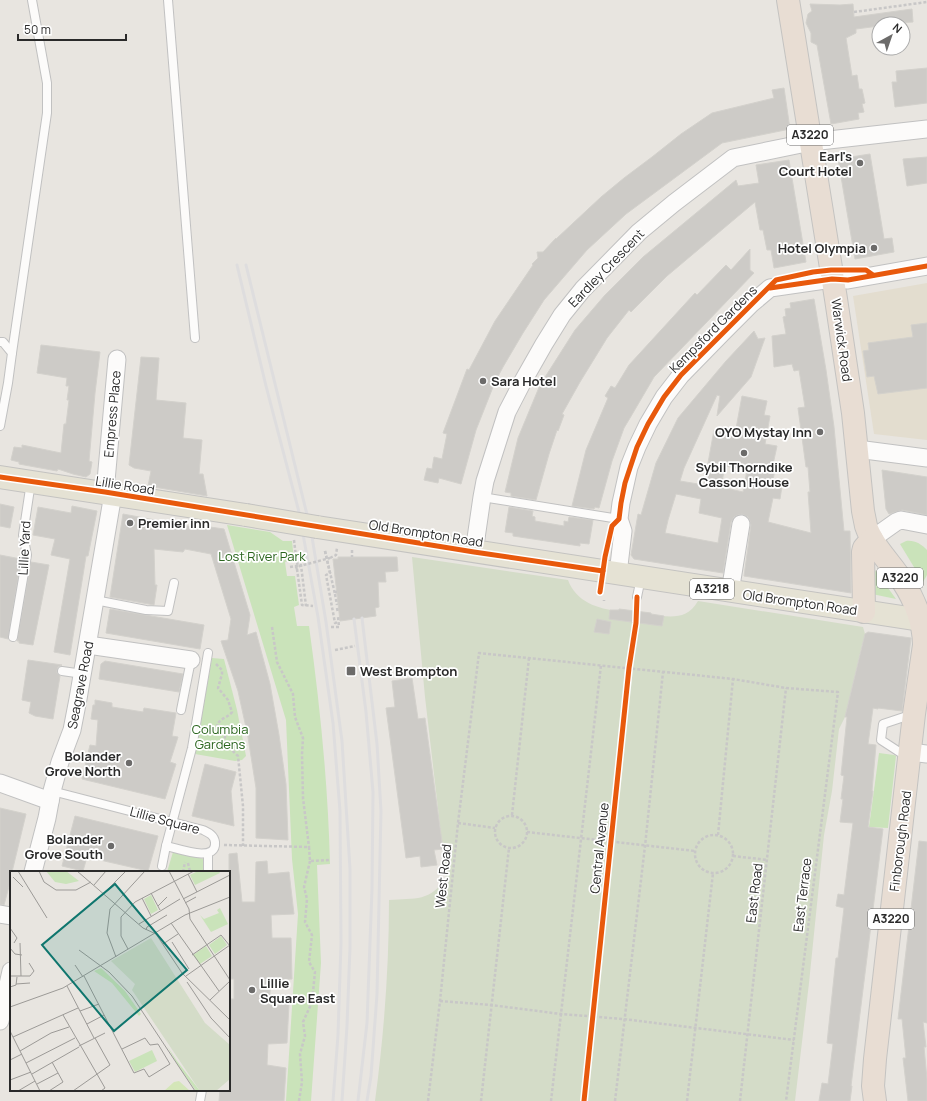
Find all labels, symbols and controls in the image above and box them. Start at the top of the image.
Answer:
scale bar [18,16,126,42]
north arrow [871,16,911,56]
text: N [890,20,906,36]
text: 50 m [24,21,51,38]
road number: A3220 [787,125,833,145]
place label: Earl's Court Hotel [779,147,852,180]
marker: Earl's Court Hotel [855,158,865,168]
street label: Eardley Crescent [564,225,648,311]
place label: Hotel Olympia [778,239,866,257]
marker: Hotel Olympia [869,243,879,253]
street label: Kempsford Gardens [665,281,761,377]
street label: Warwick Road [827,297,857,383]
street label: Empress Place [99,369,125,458]
place label: Sara Hotel [491,372,556,390]
marker: Sara Hotel [478,376,488,386]
place label: OYO Mystay Inn [715,423,812,441]
marker: OYO Mystay Inn [815,427,825,437]
marker: Sybil Thorndike Casson House [739,448,749,458]
place label: Sybil Thorndike Casson House [695,458,793,491]
street label: Lillie Road [94,471,156,499]
place label: Premier inn [138,514,210,532]
street label: Old Brompton Road [368,515,484,551]
marker: Premier inn [125,518,135,528]
street label: Lillie Yard [14,520,34,576]
park label: Lost River Park [218,547,306,565]
road number: A3220 [877,568,923,588]
road number: A3218 [690,579,734,599]
street label: Old Brompton Road [742,585,858,619]
street label: Seagrave Road [63,640,97,730]
place label: West Brompton [360,662,457,680]
marker: West Brompton [345,665,357,677]
park label: Columbia Gardens [192,720,248,753]
place label: Bolander Grove North [45,747,121,780]
marker: Bolander Grove North [124,758,134,768]
street label: Finborough Road [885,790,915,892]
street label: Central Avenue [585,801,613,894]
street label: Lillie Square [128,802,202,838]
place label: Bolander Grove South [25,830,103,863]
marker: Bolander Grove South [106,841,116,851]
street label: West Road [431,843,455,909]
street label: East Terrace [789,857,816,933]
street label: East Road [741,862,767,924]
inset map [10,871,230,1091]
road number: A3220 [868,909,914,929]
place label: Lillie Square East [260,974,336,1007]
marker: Lillie Square East [247,985,257,995]

